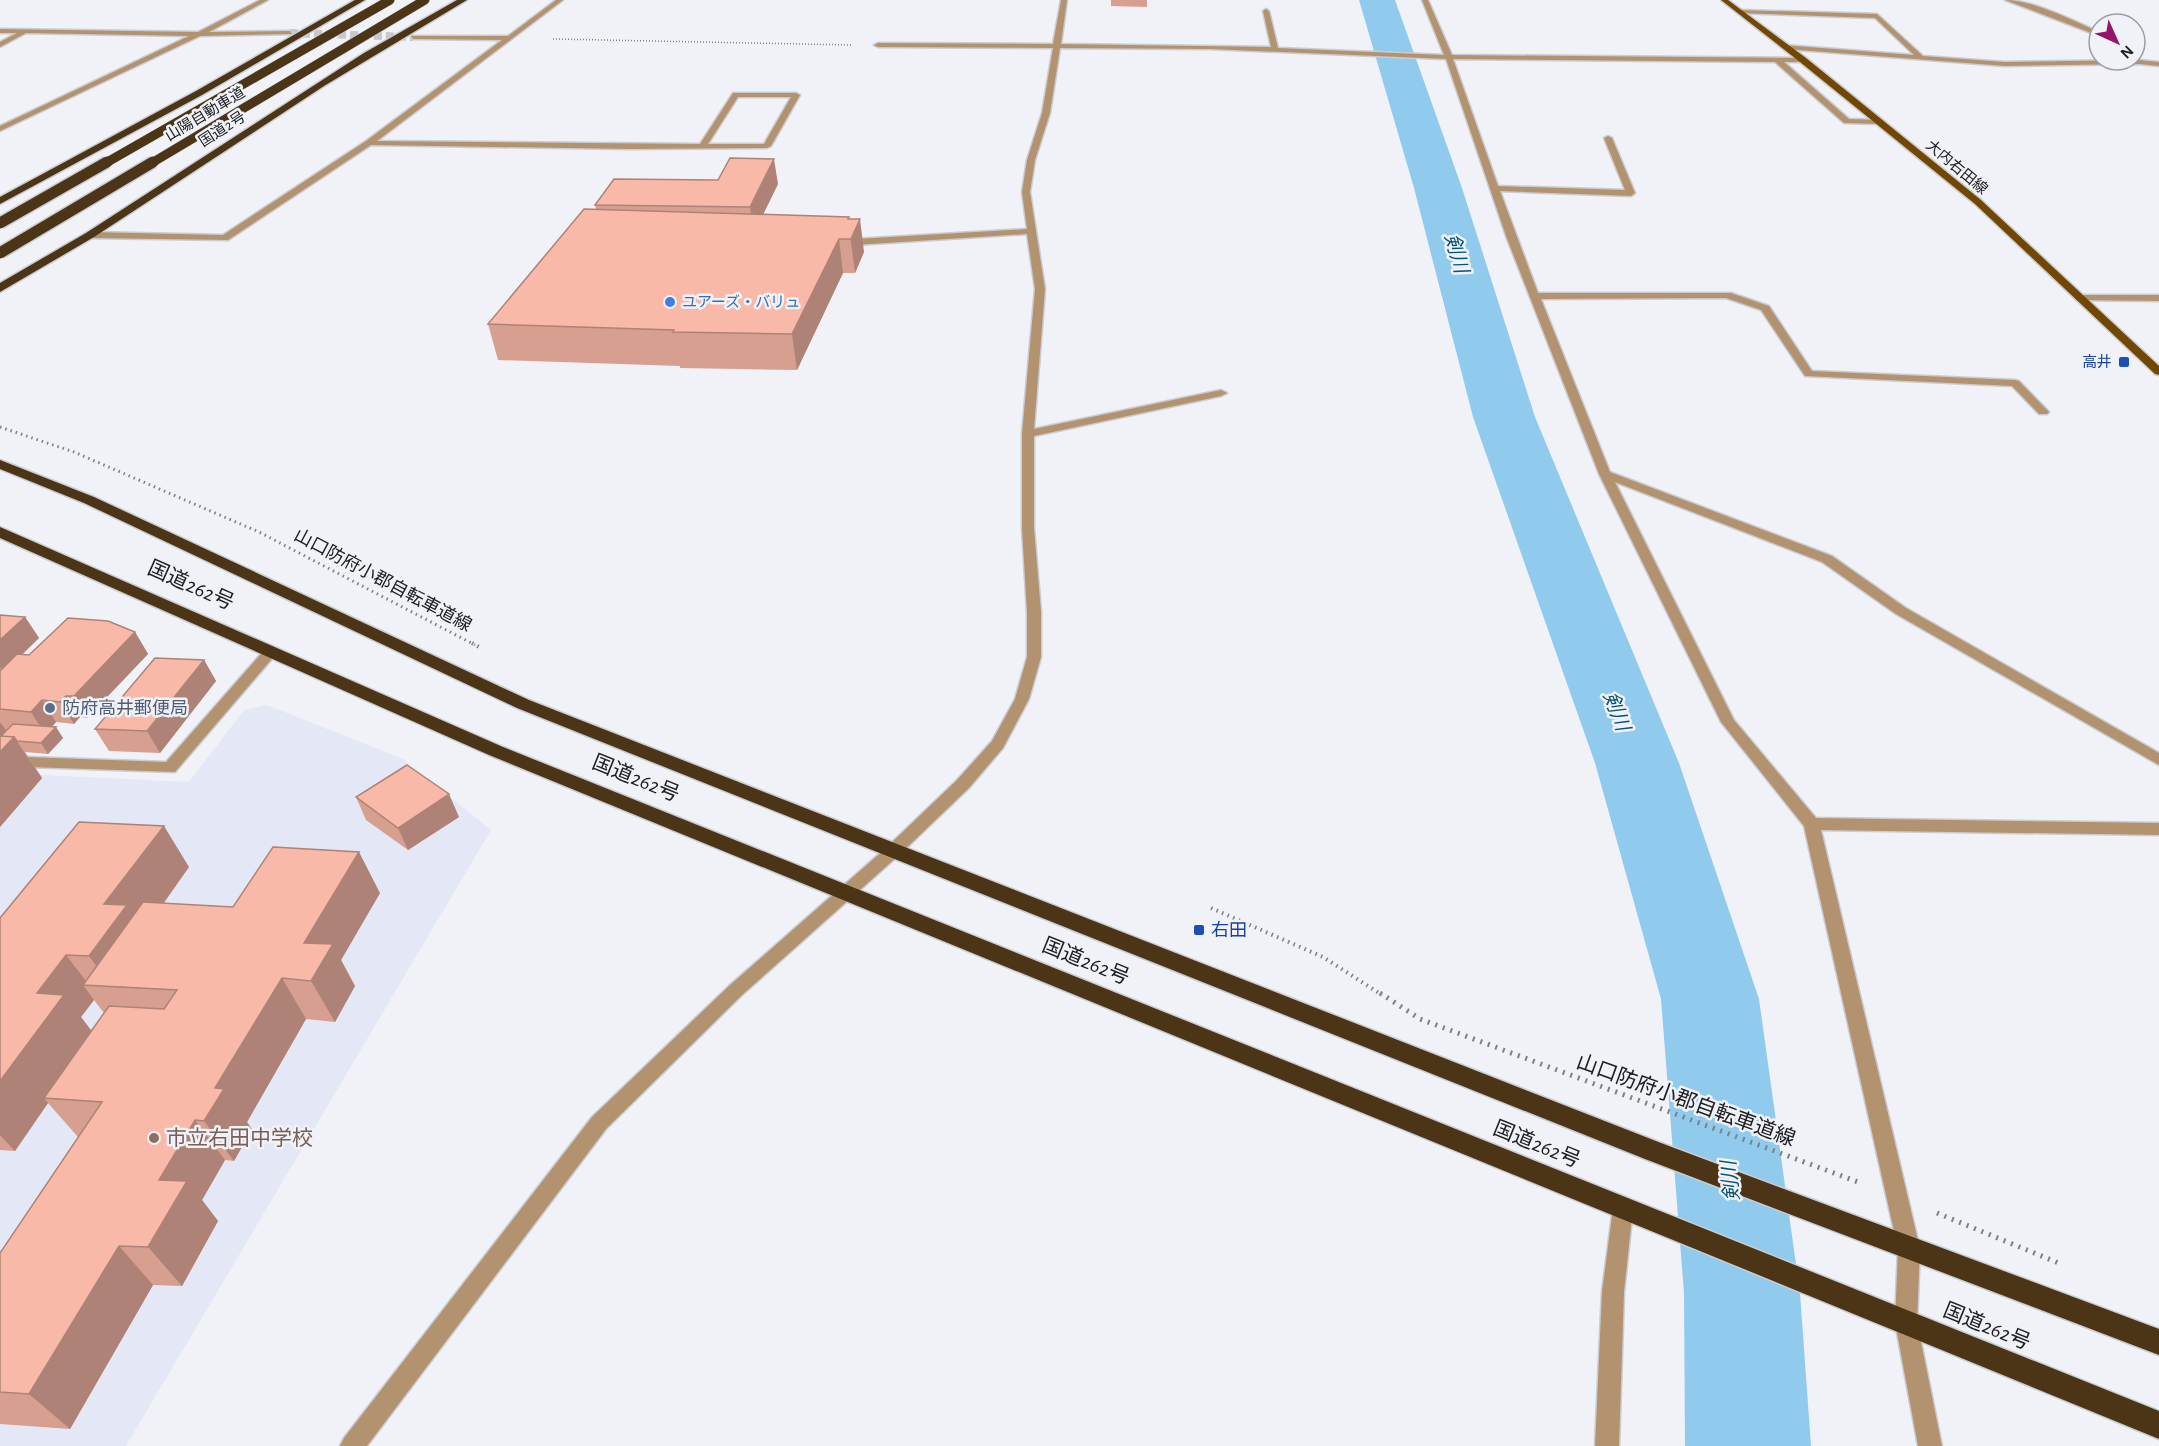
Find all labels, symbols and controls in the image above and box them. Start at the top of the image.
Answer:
north arrow [2087,12,2147,72]
text: N [2117,42,2136,61]
street label: 山陽自動車道 [162,84,248,144]
street label: 国道2号 [196,108,248,150]
street label: 大内右田線 [1923,137,1991,197]
water label: 剣川 [1441,231,1473,277]
place label: ユアーズ・バリュ [682,294,800,310]
marker: ユアーズ・バリュ [663,295,677,309]
place label: 高井 [2082,353,2112,370]
marker: 高井 [2117,355,2131,369]
street label: 山口防府小郡自転車道線 [291,525,475,635]
street label: 国道262号 [145,556,237,614]
water label: 剣川 [1600,689,1634,735]
place label: 防府高井郵便局 [62,698,188,718]
marker: 防府高井郵便局 [43,701,57,715]
street label: 国道262号 [589,751,683,805]
place label: 右田 [1211,920,1247,940]
marker: 右田 [1192,923,1206,937]
street label: 国道262号 [1039,934,1133,988]
street label: 山口防府小郡自転車道線 [1574,1050,1798,1150]
street label: 国道262号 [1490,1117,1584,1171]
place label: 市立右田中学校 [166,1127,313,1149]
marker: 市立右田中学校 [147,1131,161,1145]
water label: 剣川 [1718,1158,1743,1202]
street label: 国道262号 [1940,1299,2034,1353]

